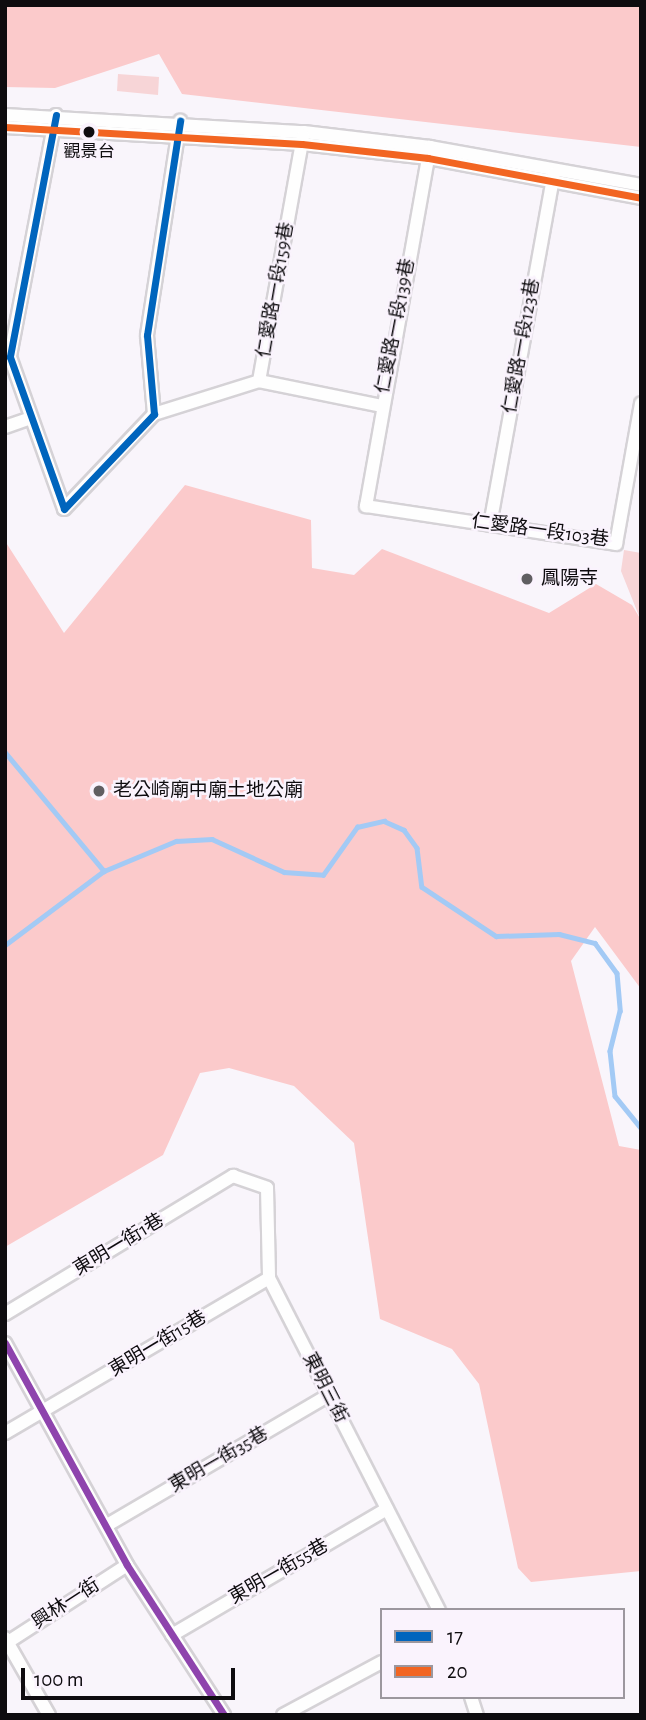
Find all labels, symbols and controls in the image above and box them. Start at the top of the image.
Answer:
marker: 觀景台 [82,125,96,139]
place label: 觀景台 [64,142,114,162]
street label: 仁愛路一段159巷 [253,220,299,360]
street label: 仁愛路一段139巷 [372,256,420,396]
street label: 仁愛路一段123巷 [499,277,545,415]
street label: 仁愛路一段103巷 [470,510,610,552]
place label: 鳳陽寺 [541,568,598,590]
marker: 鳳陽寺 [519,571,535,587]
place label: 老公崎廟中廟土地公廟 [113,780,303,802]
marker: 老公崎廟中廟土地公廟 [91,783,107,799]
street label: 東明一街1巷 [70,1209,168,1281]
street label: 東明一街15巷 [105,1306,211,1382]
street label: 東明三街 [298,1349,352,1427]
street label: 東明一街35巷 [165,1422,273,1498]
street label: 東明一街55巷 [225,1534,333,1610]
street label: 興林一街 [28,1574,104,1634]
legend [380,1608,625,1699]
text: 17 [447,1626,463,1647]
scale bar [24,1654,238,1698]
text: 20 [447,1661,468,1682]
text: 100 m [34,1669,84,1690]

